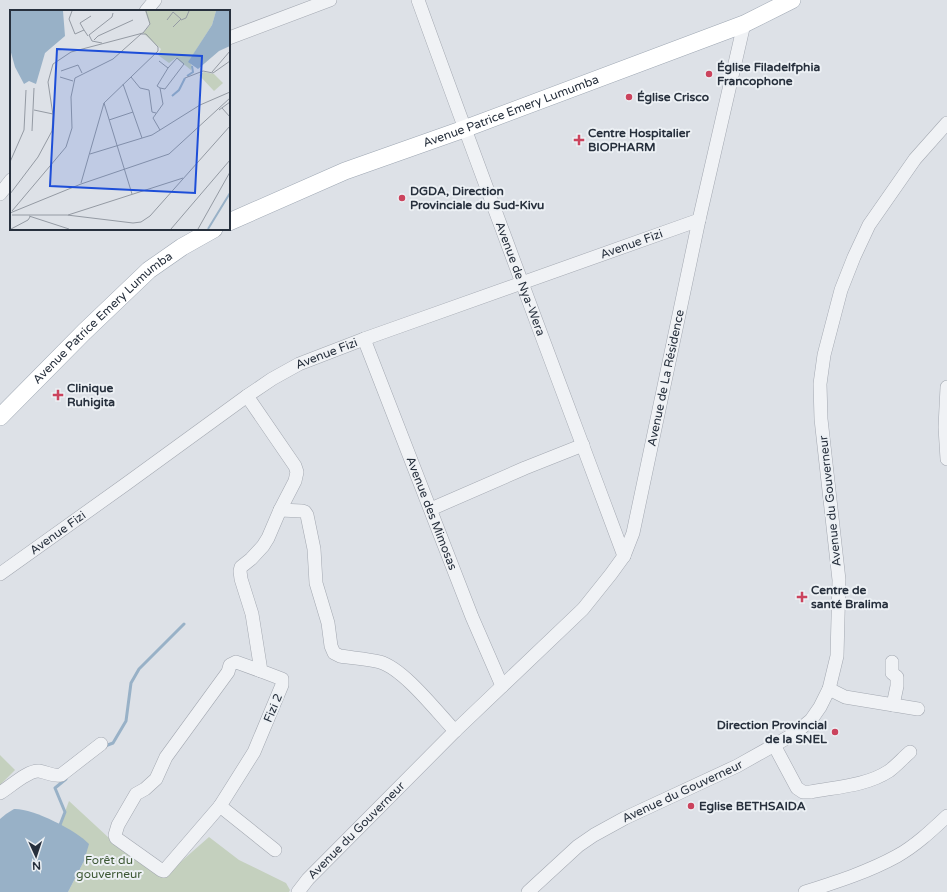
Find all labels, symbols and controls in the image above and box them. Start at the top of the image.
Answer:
inset map [10,10,230,230]
place label: Église Filadelfphia Francophone [717,60,820,89]
marker: Église Filadelfphia Francophone [704,69,714,79]
street label: Avenue Patrice Emery Lumumba [421,72,601,150]
place label: Église Crisco [637,90,709,105]
marker: Église Crisco [624,92,634,102]
place label: Centre Hospitalier BIOPHARM [588,126,691,154]
marker: Centre Hospitalier BIOPHARM [573,134,585,146]
place label: DGDA, Direction Provinciale du Sud-Kivu [410,184,544,212]
marker: DGDA, Direction Provinciale du Sud-Kivu [397,193,407,203]
street label: Avenue de Nya-Wera [493,220,548,338]
street label: Avenue Fizi [598,226,665,262]
street label: Avenue Patrice Emery Lumumba [30,249,175,387]
street label: Avenue de La Résidence [644,308,687,448]
street label: Avenue Fizi [293,335,359,372]
place label: Clinique Ruhigita [67,381,115,410]
marker: Clinique Ruhigita [52,389,64,401]
street label: Avenue du Gouverneur [816,435,844,567]
street label: Avenue des Mimosas [403,455,460,572]
street label: Avenue Fizi [27,508,88,557]
place label: Centre de santé Bralima [811,583,889,611]
marker: Centre de santé Bralima [796,591,808,603]
street label: Fizi 2 [261,692,285,724]
place label: Direction Provincial de la SNEL [717,718,827,746]
marker: Direction Provincial de la SNEL [830,727,840,737]
street label: Avenue du Gouverneur [620,757,746,825]
street label: Avenue du Gouverneur [305,778,408,882]
place label: Eglise BETHSAIDA [699,799,806,814]
marker: Eglise BETHSAIDA [686,801,696,811]
north arrow [16,836,56,876]
park label: Forêt du gouverneur [76,853,142,881]
text: N [32,859,41,872]

